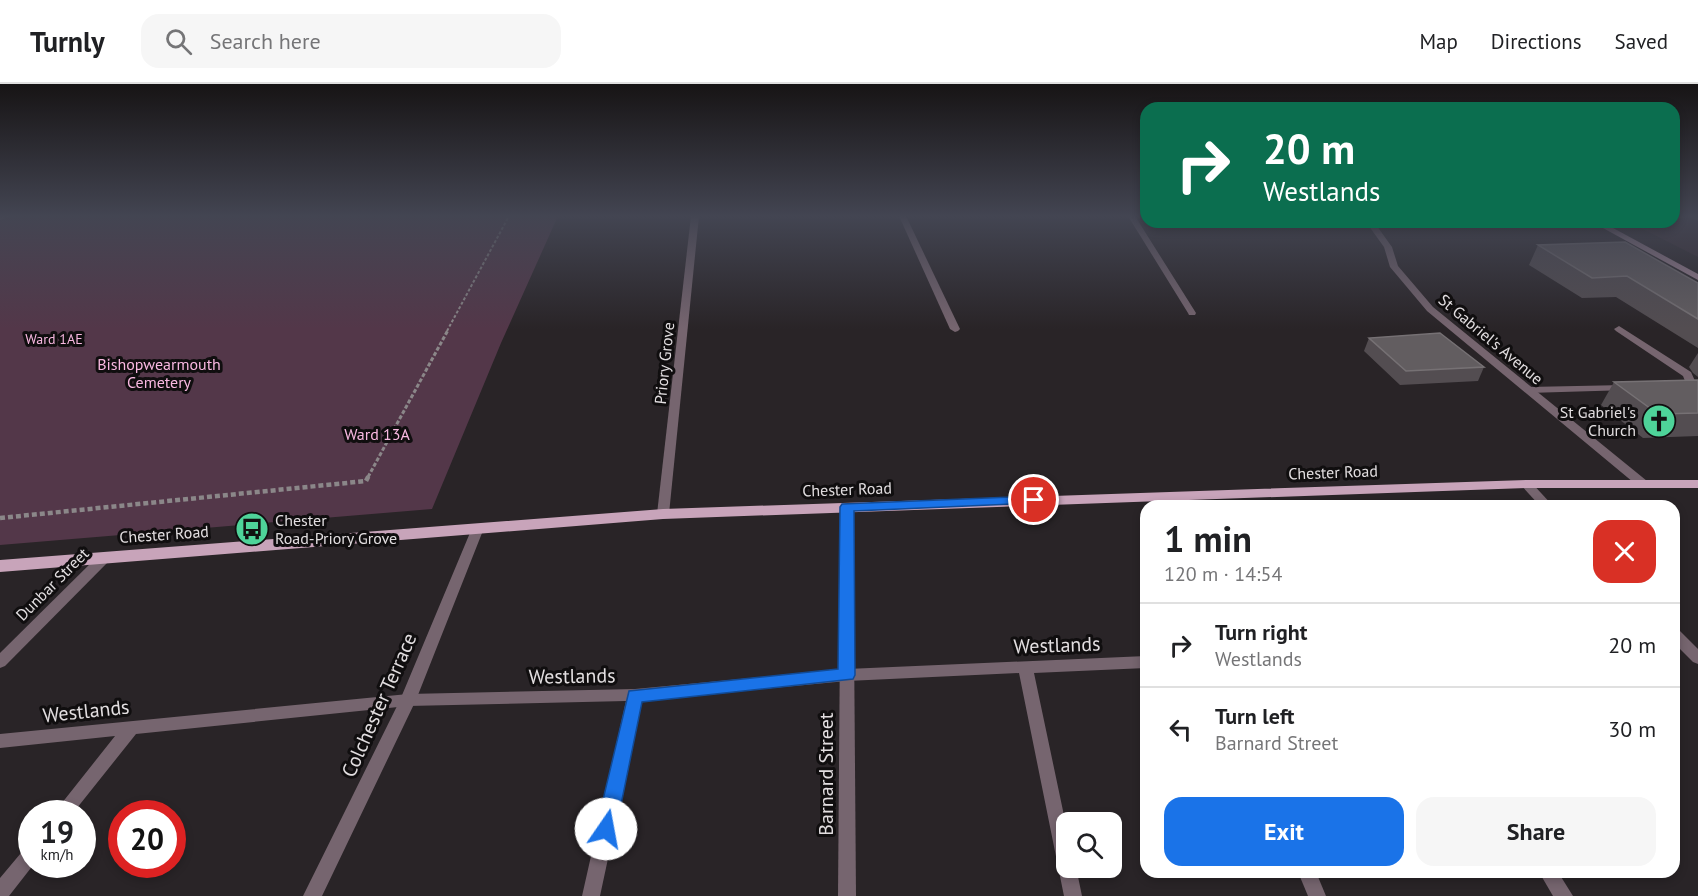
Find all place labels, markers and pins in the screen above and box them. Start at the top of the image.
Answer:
place label: St Gabriel's Church [1560,402,1636,440]
church icon: St Gabriel's Church [1641,403,1677,439]
pin [1008,474,1059,525]
place label: Chester Road-Priory Grove [275,510,397,548]
bus stop icon: Chester Road-Priory Grove [234,511,270,547]

